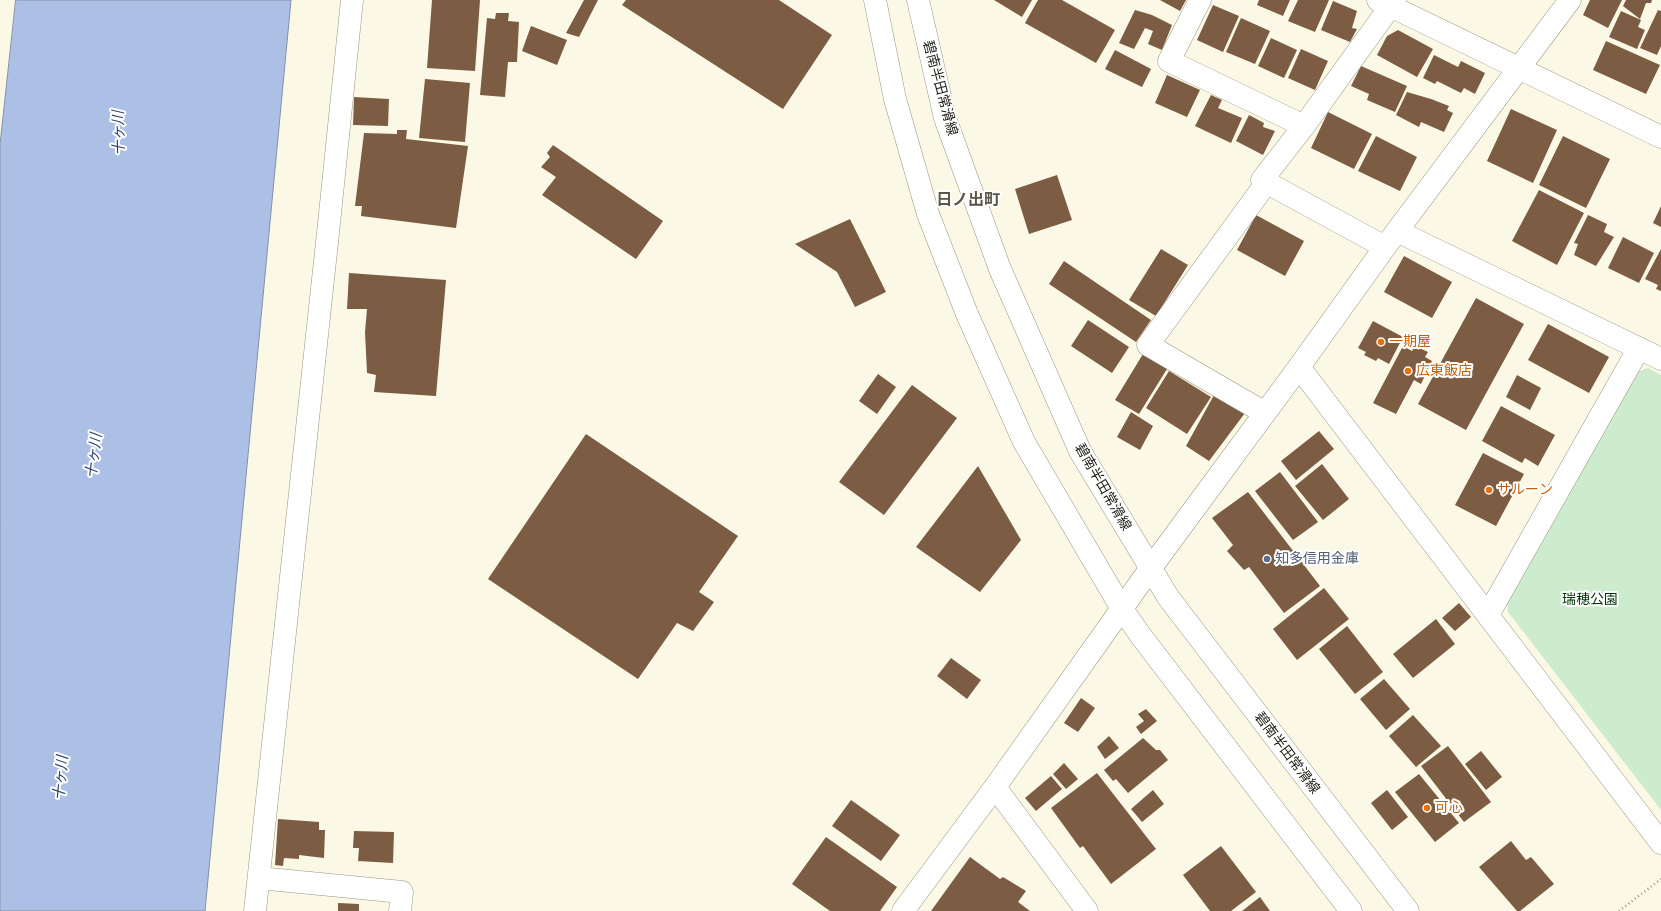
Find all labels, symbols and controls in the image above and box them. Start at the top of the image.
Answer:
street label: 碧南半田常滑線 [919,38,961,138]
water label: 十ヶ川 [110,110,128,156]
district label: 日ノ出町 [936,190,1000,210]
place label: 一期屋 [1389,334,1431,350]
marker: 一期屋 [1376,337,1386,347]
place label: 広東飯店 [1416,363,1472,379]
marker: 広東飯店 [1403,366,1413,376]
water label: 十ヶ川 [82,433,106,479]
street label: 碧南半田常滑線 [1071,440,1135,534]
place label: サルーン [1497,482,1553,498]
marker: サルーン [1484,485,1494,495]
place label: 知多信用金庫 [1275,551,1359,567]
marker: 知多信用金庫 [1262,554,1272,564]
park label: 瑞穂公園 [1562,592,1618,608]
street label: 碧南半田常滑線 [1251,709,1323,797]
water label: 十ヶ川 [50,755,72,801]
place label: 可心 [1435,800,1463,816]
marker: 可心 [1422,803,1432,813]

